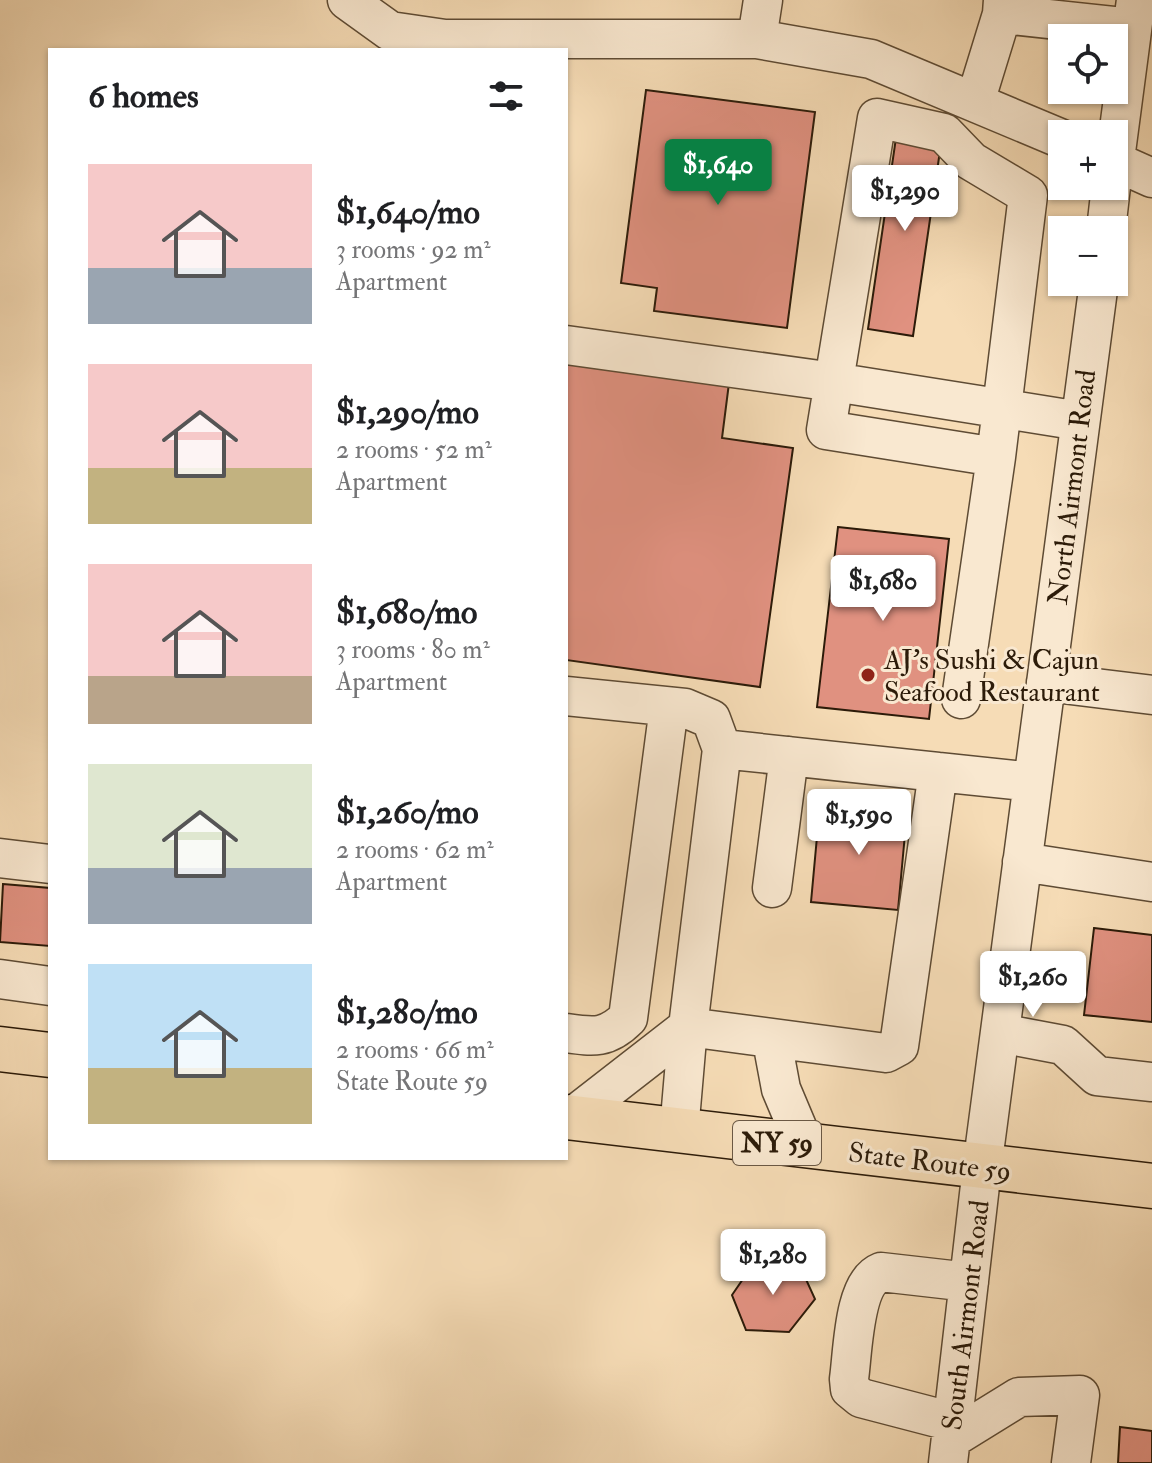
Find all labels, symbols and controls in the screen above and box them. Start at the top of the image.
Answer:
map controls [1048,24,1128,296]
button: locate [1048,24,1128,104]
icon: filters [484,74,528,118]
text: 6 homes [88,75,199,118]
button: + [1048,120,1128,200]
pin: $1,640 [653,139,783,207]
text: $1,640 [683,149,753,181]
pin: $1,290 [840,165,970,233]
text: $1,290 [870,175,940,207]
text: $1,640/mo [336,191,480,234]
icon: home [152,196,248,292]
button: − [1048,216,1128,296]
text: 3 rooms · 92 m² [336,234,491,266]
text: Apartment [336,266,447,298]
street label: North Airmont Road [1041,367,1104,607]
text: $1,290/mo [336,391,479,434]
icon: home [152,396,248,492]
text: 2 rooms · 52 m² [336,434,492,466]
text: Apartment [336,466,447,498]
pin: $1,680 [818,555,948,623]
text: $1,680 [849,565,917,597]
text: $1,680/mo [336,591,477,634]
icon: home [152,596,248,692]
text: 3 rooms · 80 m² [336,634,490,666]
place label: AJ's Sushi & Cajun Seafood Restaurant [883,643,1100,710]
text: Apartment [336,666,447,698]
marker: AJ's Sushi & Cajun Seafood Restaurant [859,666,877,684]
pin: $1,590 [794,789,924,857]
text: $1,260/mo [336,791,479,834]
icon: home [152,796,248,892]
text: $1,590 [825,799,893,831]
text: 2 rooms · 62 m² [336,834,494,866]
text: Apartment [336,866,447,898]
pin: $1,260 [968,951,1098,1019]
text: $1,260 [998,961,1068,993]
text: $1,280/mo [336,991,478,1034]
icon: home [152,996,248,1092]
text: 2 rooms · 66 m² [336,1034,494,1066]
text: State Route 59 [336,1066,488,1098]
road number: NY 59 [733,1121,821,1165]
street label: State Route 59 [846,1135,1013,1190]
street label: South Airmont Road [935,1198,998,1432]
pin: $1,280 [708,1229,838,1297]
text: $1,280 [739,1239,807,1271]

